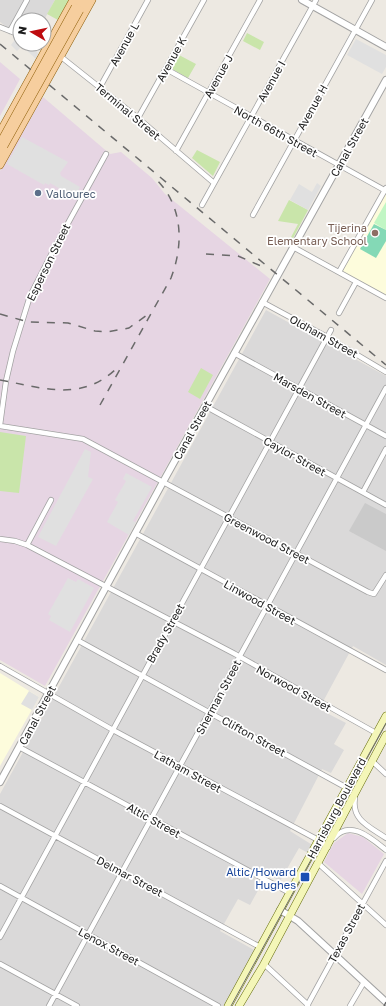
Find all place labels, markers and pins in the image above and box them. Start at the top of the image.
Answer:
place label: Vallourec [46,187,96,200]
marker: Vallourec [33,188,43,198]
place label: Tijerina Elementary School [267,221,367,247]
marker: Tijerina Elementary School [370,228,380,238]
place label: Altic/Howard Hughes [226,865,296,891]
marker: Altic/Howard Hughes [299,871,311,883]

